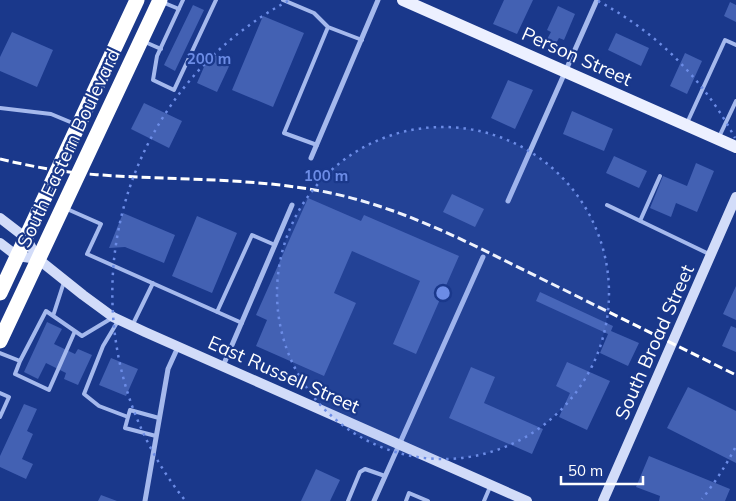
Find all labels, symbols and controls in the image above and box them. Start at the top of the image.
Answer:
street label: Person Street [518,21,636,91]
street label: South Eastern Boulevard [11,45,125,251]
text: 200 m [187,49,231,68]
text: 100 m [304,166,348,185]
street label: South Broad Street [609,260,699,423]
centre of rings [434,284,452,302]
street label: East Russell Street [205,330,364,418]
scale bar [561,454,644,486]
text: 50 m [568,461,603,480]

